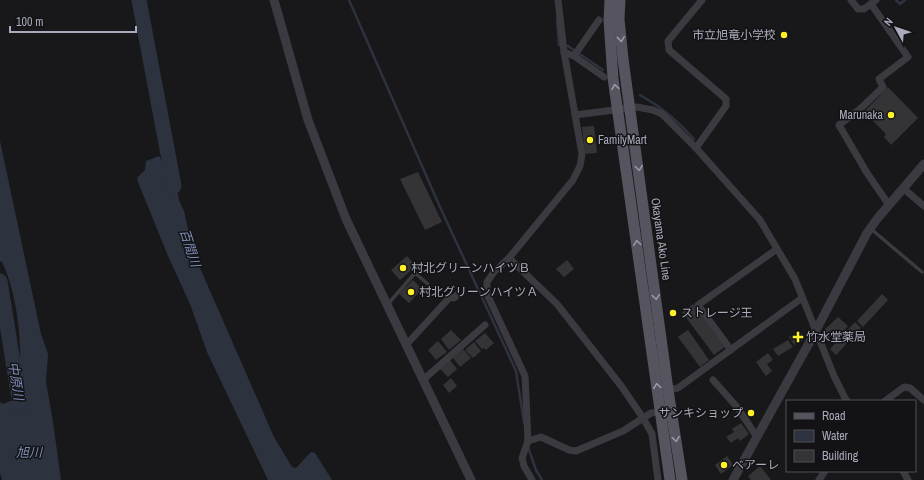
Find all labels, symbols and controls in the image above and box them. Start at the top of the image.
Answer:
scale bar [10,8,136,34]
north arrow [876,8,916,48]
text: 100 m [16,14,43,30]
text: N [881,15,896,29]
place label: 市立旭竜小学校 [692,27,776,43]
marker: 市立旭竜小学校 [779,30,789,40]
one-way arrow [616,36,625,42]
one-way arrow [611,84,619,90]
place label: Marunaka [839,107,884,123]
marker: Marunaka [886,110,896,120]
place label: FamilyMart [598,132,647,148]
marker: FamilyMart [585,135,595,145]
one-way arrow [634,165,643,171]
street label: Okayama Ako Line [647,197,675,281]
water label: 百間川 [176,227,205,271]
one-way arrow [633,240,642,246]
place label: 村北グリーンハイツＢ [411,260,530,276]
marker: 村北グリーンハイツＢ [398,263,408,273]
place label: 村北グリーンハイツＡ [419,284,538,300]
marker: 村北グリーンハイツＡ [406,287,416,297]
one-way arrow [651,293,660,300]
place label: ストレージ王 [681,305,753,321]
marker: ストレージ王 [668,308,678,318]
place label: 竹水堂薬局 [806,329,866,345]
marker: 竹水堂薬局 [793,332,803,342]
water label: 中原川 [5,360,28,404]
one-way arrow [652,383,661,389]
legend [786,400,916,472]
place label: サンキショップ [659,405,743,421]
marker: サンキショップ [746,408,756,418]
text: Road [822,408,846,424]
text: Water [822,428,849,444]
one-way arrow [671,436,680,442]
water label: 旭川 [16,444,44,461]
text: Building [822,448,859,464]
place label: ベアーレ [732,457,779,473]
marker: ベアーレ [719,460,729,470]

